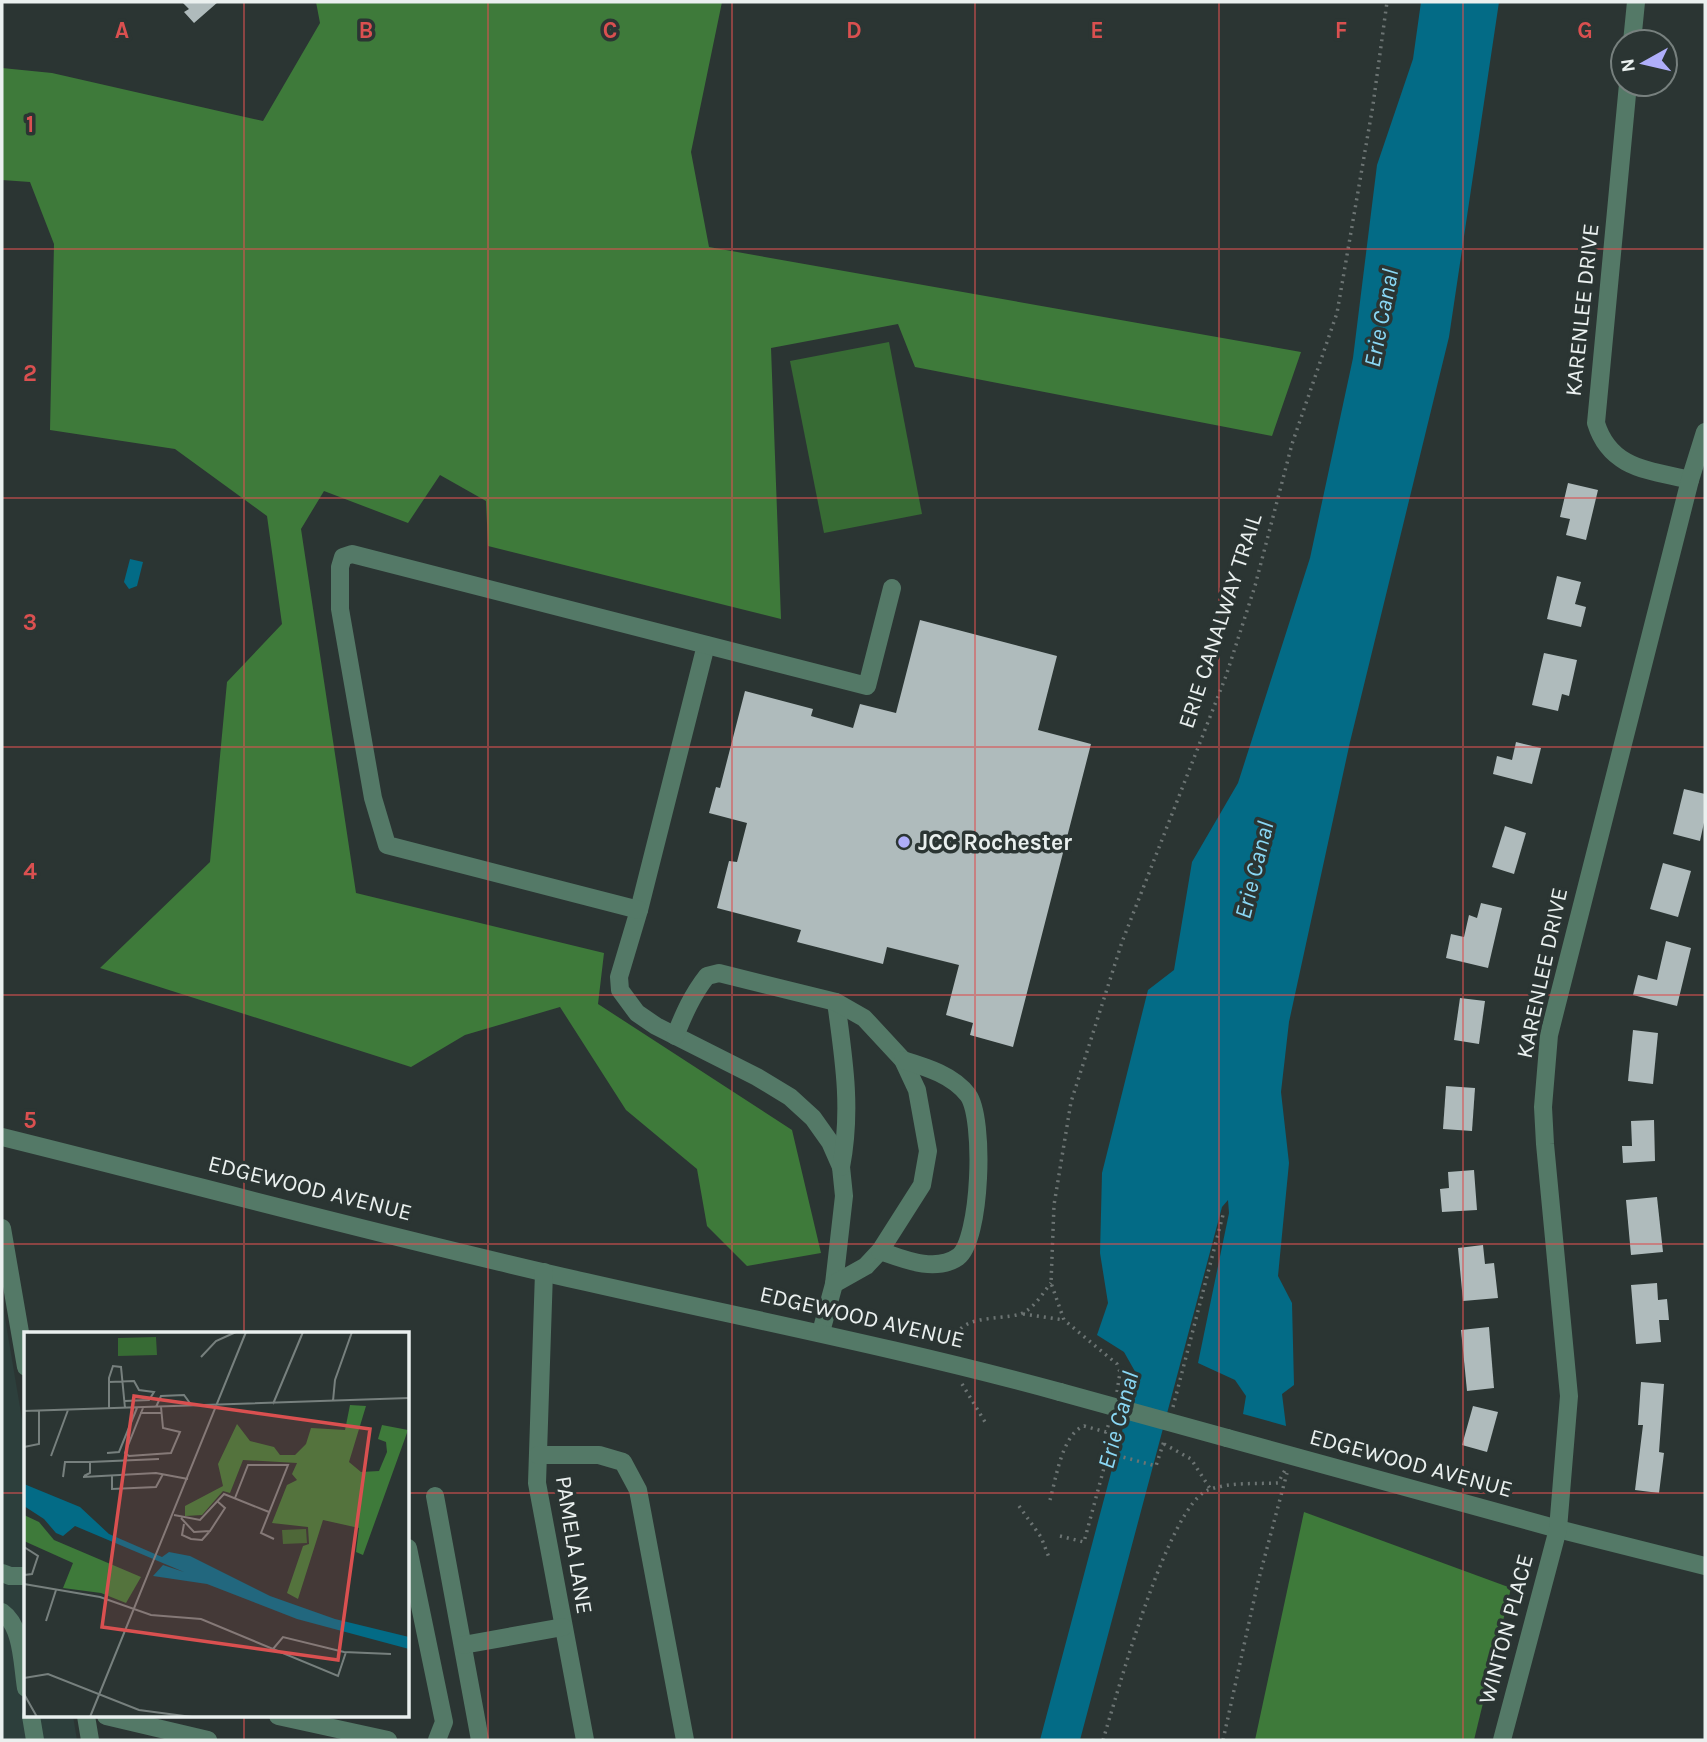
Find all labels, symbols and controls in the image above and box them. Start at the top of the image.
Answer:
text: A [115,17,129,44]
text: B [359,17,373,44]
text: C [603,17,617,44]
text: D [846,17,862,44]
text: E [1090,17,1104,44]
text: F [1335,17,1347,44]
text: G [1577,17,1593,44]
north arrow [1609,28,1679,98]
text: N [1616,57,1640,74]
text: 1 [26,111,34,138]
street label: KARENLEE DRIVE [1560,222,1604,398]
water label: Erie Canal [1358,266,1404,370]
text: 2 [23,360,37,387]
street label: ERIE CANALWAY TRAIL [1172,510,1268,732]
text: 3 [23,609,37,636]
water label: Erie Canal [1228,818,1280,922]
place label: JCC Rochester [918,829,1072,856]
marker: JCC Rochester [896,834,912,850]
text: 4 [23,858,37,885]
street label: KARENLEE DRIVE [1511,885,1573,1061]
text: 5 [23,1107,37,1134]
street label: EDGEWOOD AVENUE [205,1150,415,1226]
street label: EDGEWOOD AVENUE [757,1280,967,1354]
inset map [24,1332,410,1718]
water label: Erie Canal [1092,1368,1144,1472]
street label: EDGEWOOD AVENUE [1307,1423,1515,1503]
street label: PAMELA LANE [550,1474,598,1616]
street label: WINTON PLACE [1473,1551,1539,1707]

